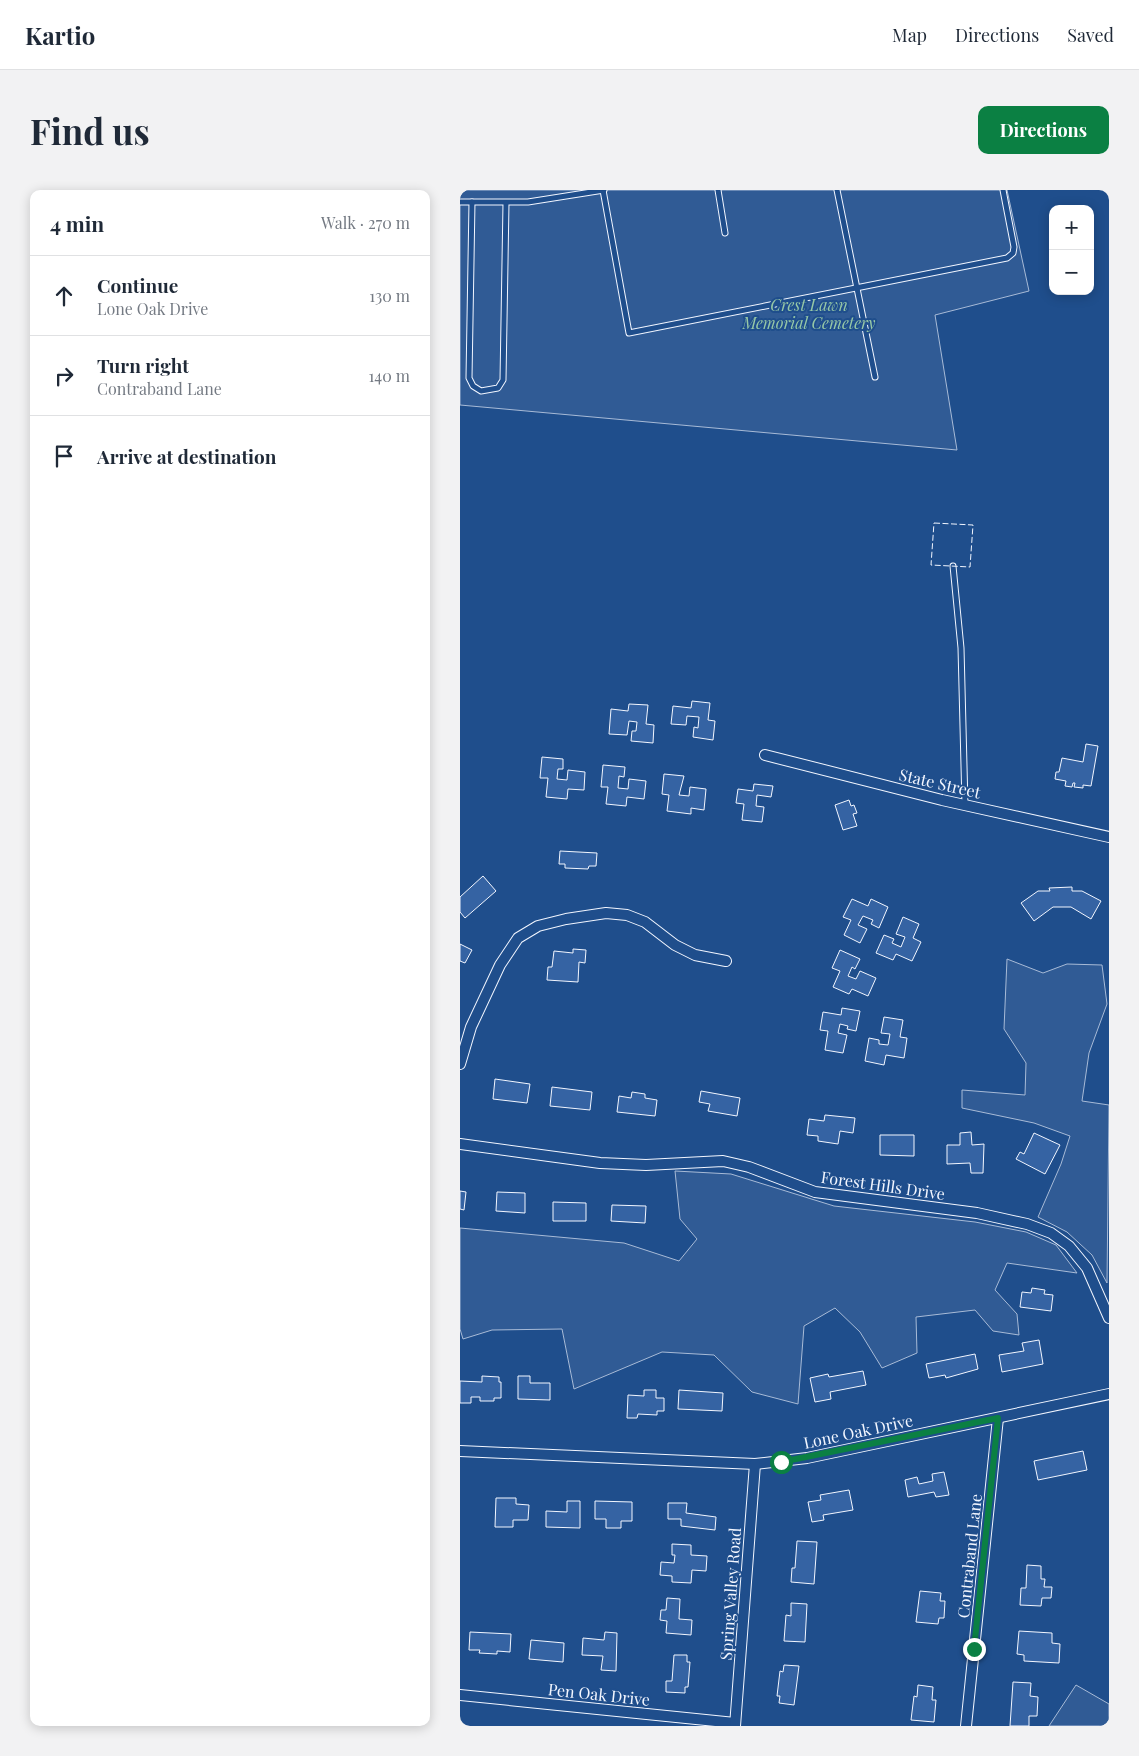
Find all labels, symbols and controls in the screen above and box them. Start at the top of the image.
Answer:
text: Kartio [25,19,95,51]
text: Map [892,23,927,47]
text: Directions [955,23,1039,47]
text: Saved [1067,23,1114,47]
button: Directions [978,106,1109,154]
text: Find us [30,107,150,154]
map controls [1049,205,1094,295]
button: + [1049,205,1094,250]
text: 4 min [50,209,104,237]
text: Walk · 270 m [321,212,410,233]
button: − [1049,250,1094,295]
text: Continue [97,272,178,298]
icon: ahead [50,282,78,310]
text: 130 m [369,285,410,306]
park label: Crest Lawn Memorial Cemetery [741,294,876,333]
text: Lone Oak Drive [97,298,208,319]
text: Turn right [97,352,189,378]
icon: right [50,362,78,390]
text: 140 m [368,365,410,386]
text: Contraband Lane [97,378,222,399]
icon: arrive [50,442,78,470]
text: Arrive at destination [97,443,277,469]
street label: State Street [897,763,983,803]
street label: Forest Hills Drive [820,1166,946,1204]
street label: Lone Oak Drive [801,1409,915,1453]
route start [770,1451,793,1474]
street label: Contraband Lane [952,1493,986,1619]
street label: Spring Valley Road [715,1527,745,1661]
route end [963,1638,986,1661]
street label: Pen Oak Drive [547,1678,651,1710]

